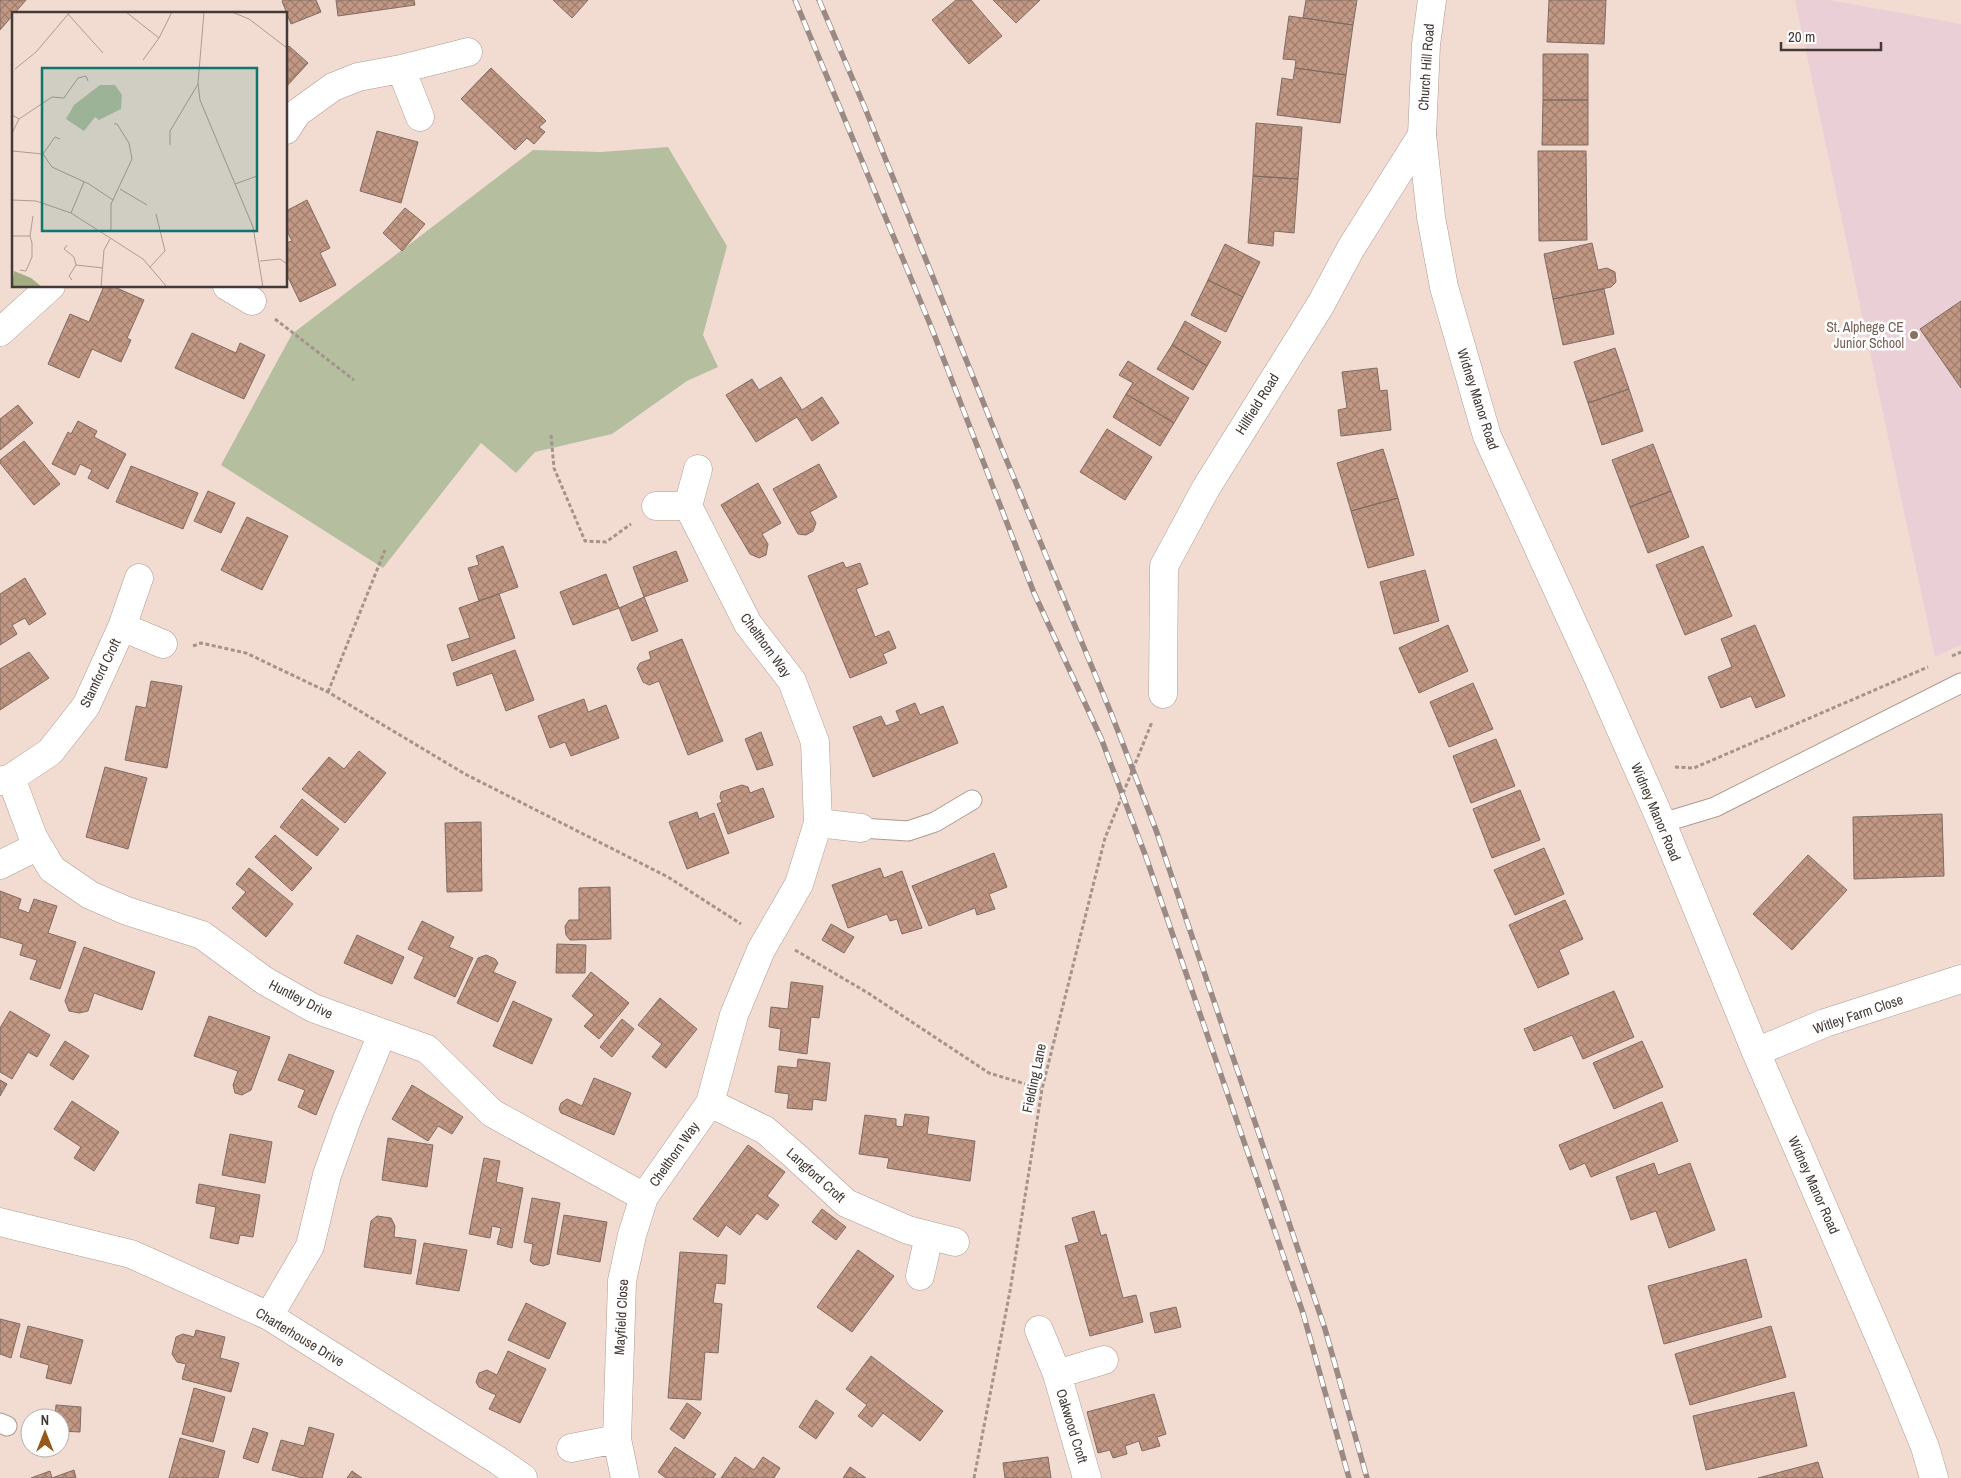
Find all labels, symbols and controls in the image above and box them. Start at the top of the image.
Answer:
inset map [12,12,288,288]
scale bar [1781,20,1881,52]
street label: Church Hill Road [1414,23,1438,111]
text: 20 m [1788,26,1815,47]
place label: St. Alphege CE Junior School [1826,318,1904,352]
marker: St. Alphege CE Junior School [1908,329,1920,341]
street label: Widney Manor Road [1453,346,1503,452]
street label: Hillfield Road [1231,370,1283,438]
street label: Chelthorn Way [737,609,796,681]
street label: Stamford Croft [76,636,124,710]
street label: Widney Manor Road [1627,760,1685,864]
street label: Huntley Drive [266,975,336,1023]
street label: Witley Farm Close [1811,990,1905,1038]
street label: Fielding Lane [1018,1042,1050,1114]
street label: Chelthorn Way [645,1118,703,1190]
street label: Widney Manor Road [1784,1133,1844,1237]
street label: Langford Croft [783,1144,849,1206]
street label: Mayfield Close [610,1279,632,1355]
street label: Charterhouse Drive [252,1303,348,1371]
street label: Oakwood Croft [1052,1387,1092,1465]
north arrow [20,1408,70,1458]
text: N [41,1411,49,1429]

